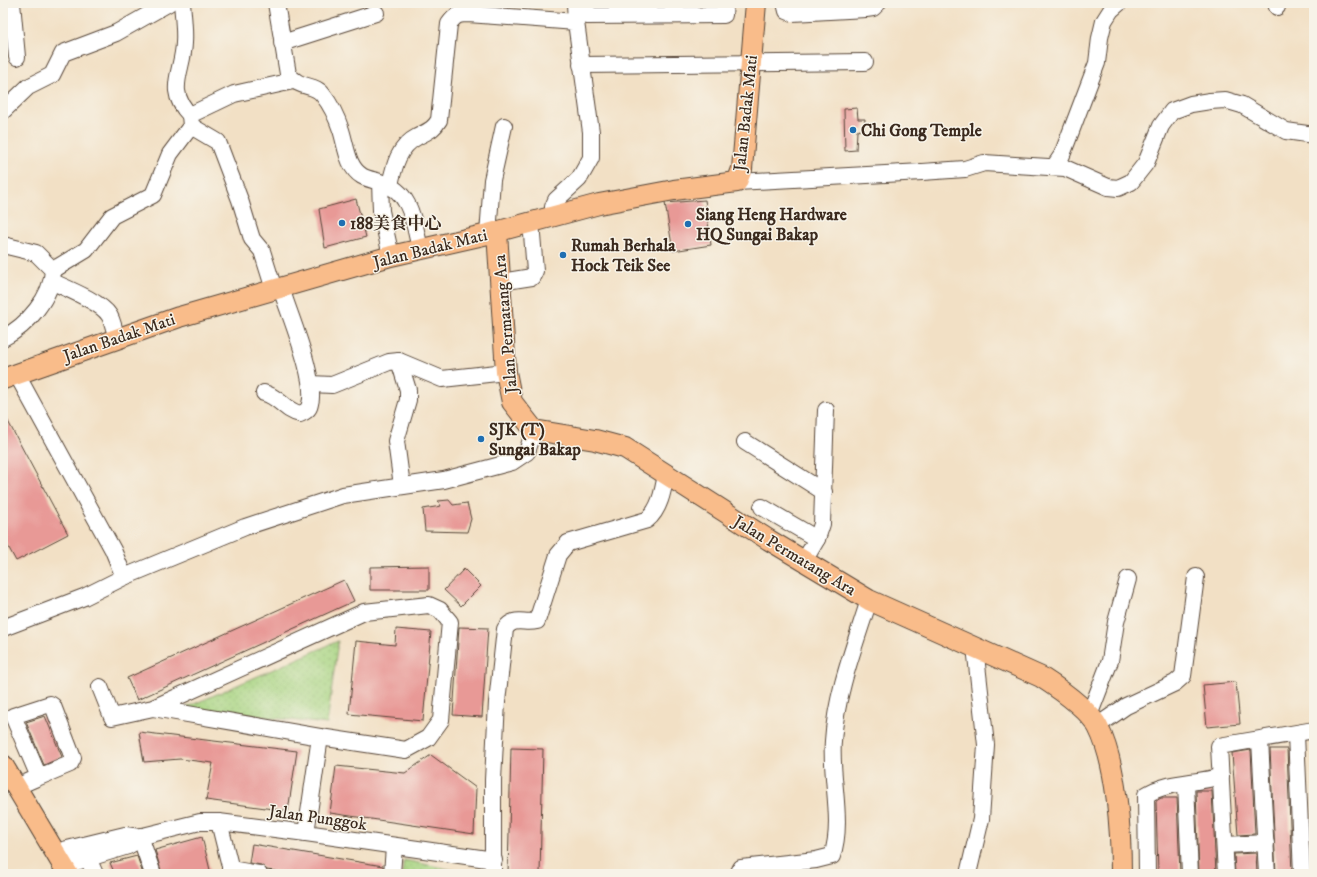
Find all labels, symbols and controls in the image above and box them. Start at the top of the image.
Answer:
street label: Jalan Badak Mati [729,54,763,174]
place label: Chi Gong Temple [861,120,982,142]
marker: Chi Gong Temple [848,125,858,135]
place label: Siang Heng Hardware HQ Sungai Bakap [696,204,847,246]
place label: 188美食中心 [350,213,441,235]
marker: 188美食中心 [337,218,347,228]
marker: Siang Heng Hardware HQ Sungai Bakap [683,219,693,229]
street label: Jalan Badak Mati [369,224,490,274]
place label: Rumah Berhala Hock Teik See [571,235,676,277]
marker: Rumah Berhala Hock Teik See [558,250,568,260]
street label: Jalan Permatang Ara [489,253,523,396]
street label: Jalan Badak Mati [59,309,178,368]
place label: SJK (T) Sungai Bakap [489,419,581,461]
marker: SJK (T) Sungai Bakap [476,434,486,444]
street label: Jalan Permatang Ara [727,510,861,602]
street label: Jalan Punggok [266,800,369,836]

